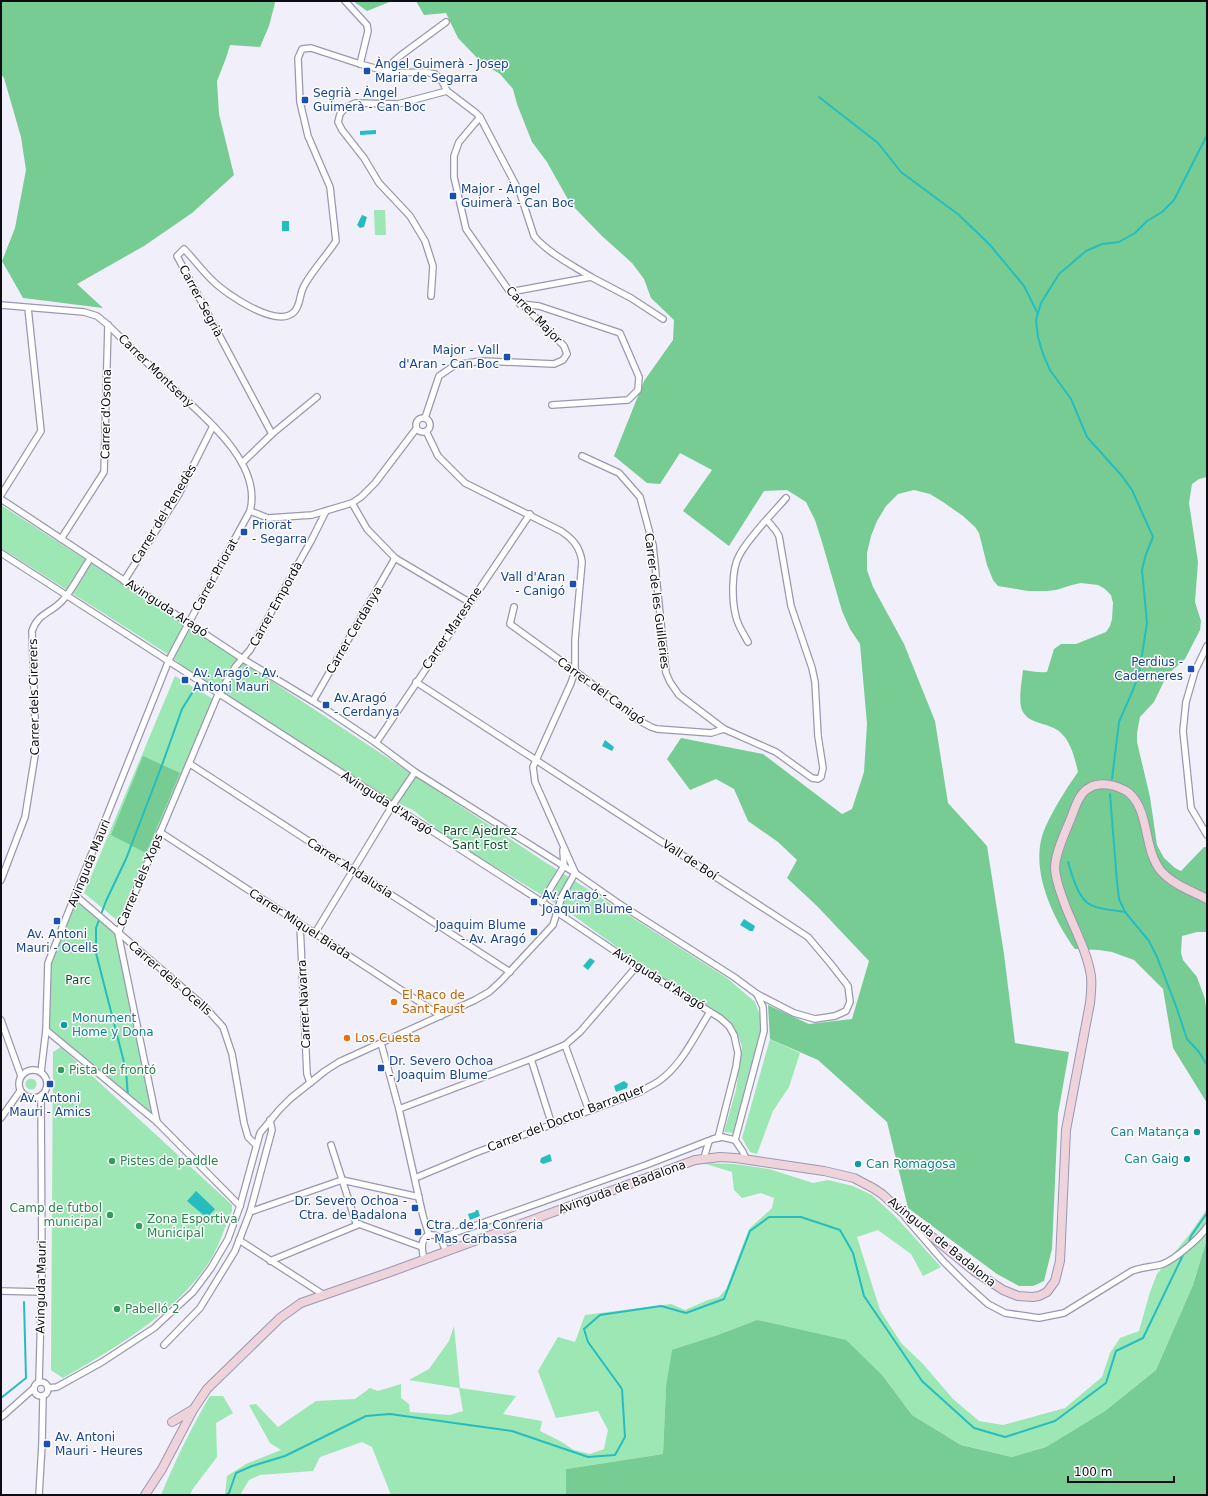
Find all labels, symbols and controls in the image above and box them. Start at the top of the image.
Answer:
place label: Àngel Guimerà - Josep Maria de Segarra [375,56,509,85]
marker: Àngel Guimerà - Josep Maria de Segarra [362,66,372,76]
place label: Segrià - Àngel Guimerà - Can Boc [313,85,426,114]
marker: Segrià - Àngel Guimerà - Can Boc [300,95,310,105]
place label: Major - Àngel Guimerà - Can Boc [461,181,574,210]
marker: Major - Àngel Guimerà - Can Boc [448,191,458,201]
street label: Carrer Segrià [176,263,226,339]
street label: Carrer Major [503,283,565,347]
street label: Carrer Montseny [115,331,197,411]
place label: Major - Vall d'Aran - Can Boc [399,343,499,371]
marker: Major - Vall d'Aran - Can Boc [502,352,512,362]
street label: Carrer d'Osona [98,369,114,459]
street label: Carrer del Penedès [129,462,199,566]
place label: Priorat - Segarra [252,518,307,546]
marker: Priorat - Segarra [239,527,249,537]
street label: Carrer de les Guilleries [642,532,672,670]
street label: Carrer Priorat [189,536,241,614]
street label: Carrer Empordà [247,559,305,649]
place label: Vall d'Aran - Canigó [501,570,565,598]
street label: Avinguda Aragó [123,576,211,640]
marker: Vall d'Aran - Canigó [568,579,578,589]
street label: Carrer Cerdanya [323,584,385,676]
street label: Carrer Maresme [419,584,485,672]
street label: Carrer dels Cirerers [26,639,42,755]
street label: Carrer del Canigó [554,654,648,728]
place label: Perdius - Caderneres [1114,655,1183,683]
marker: Perdius - Caderneres [1186,664,1196,674]
place label: Av. Aragó - Av. Antoni Mauri [193,666,279,694]
marker: Av. Aragó - Av. Antoni Mauri [180,675,190,685]
place label: Av.Aragó - Cerdanya [334,691,400,719]
marker: Av.Aragó - Cerdanya [321,700,331,710]
street label: Avinguda d'Aragó [339,768,435,838]
street label: Avinguda Mauri [65,817,113,909]
park label: Parc Ajedrez Sant Fost [443,824,517,852]
street label: Carrer dels Xops [114,832,166,928]
street label: Carrer Andalusia [304,835,396,901]
street label: Vall de Boí [660,837,721,883]
street label: Carrer Miquel Biada [246,886,354,962]
place label: Av. Aragó - Joaquim Blume [541,888,633,916]
marker: Av. Aragó - Joaquim Blume [529,897,539,907]
marker: Av. Antoni Mauri - Ocells [52,916,62,926]
place label: Joaquim Blume - Av. Aragó [434,918,526,946]
place label: Av. Antoni Mauri - Ocells [16,927,98,955]
marker: Joaquim Blume - Av. Aragó [529,927,539,937]
street label: Carrer dels Ocells [125,938,215,1018]
street label: Avinguda d'Aragó [610,945,708,1013]
street label: Carrer Navarra [295,959,313,1049]
park label: Parc [65,973,91,987]
place label: El Raco de Sant Faust [402,988,465,1016]
marker: El Raco de Sant Faust [389,997,399,1007]
place label: Monument Home y Dona [72,1011,154,1039]
marker: Monument Home y Dona [59,1020,69,1030]
place label: Los Cuesta [355,1031,421,1045]
marker: Los Cuesta [342,1033,352,1043]
place label: Dr. Severo Ochoa - Joaquim Blume [389,1054,493,1082]
place label: Pista de frontó [69,1063,156,1077]
marker: Dr. Severo Ochoa - Joaquim Blume [376,1063,386,1073]
marker: Pista de frontó [56,1065,66,1075]
marker: Av. Antoni Mauri - Amics [45,1079,55,1089]
street label: Carrer del Doctor Barraquer [485,1081,647,1155]
place label: Av. Antoni Mauri - Amics [9,1091,91,1119]
place label: Can Matança [1111,1125,1189,1139]
marker: Can Matança [1192,1127,1202,1137]
place label: Can Gaig [1124,1152,1179,1166]
place label: Pistes de paddle [120,1154,218,1168]
marker: Can Gaig [1182,1154,1192,1164]
marker: Pistes de paddle [107,1156,117,1166]
street label: Avinguda de Badalona [556,1157,688,1217]
place label: Can Romagosa [866,1157,956,1171]
marker: Can Romagosa [853,1159,863,1169]
place label: Dr. Severo Ochoa - Ctra. de Badalona [295,1194,407,1222]
street label: Avinguda de Badalona [885,1194,999,1290]
place label: Camp de futbol municipal [10,1201,102,1229]
marker: Dr. Severo Ochoa - Ctra. de Badalona [410,1203,420,1213]
marker: Camp de futbol municipal [105,1210,115,1220]
place label: Zona Esportiva Municipal [147,1212,238,1240]
place label: Ctra. de la Conreria - Mas Carbassa [426,1218,543,1246]
marker: Zona Esportiva Municipal [134,1221,144,1231]
marker: Ctra. de la Conreria - Mas Carbassa [413,1227,423,1237]
street label: Avinguda Mauri [33,1240,49,1334]
place label: Pabelló 2 [125,1302,180,1316]
marker: Pabelló 2 [112,1304,122,1314]
place label: Av. Antoni Mauri - Heures [55,1430,143,1458]
marker: Av. Antoni Mauri - Heures [42,1439,52,1449]
scale bar [1068,1458,1174,1484]
text: 100 m [1074,1465,1112,1479]

